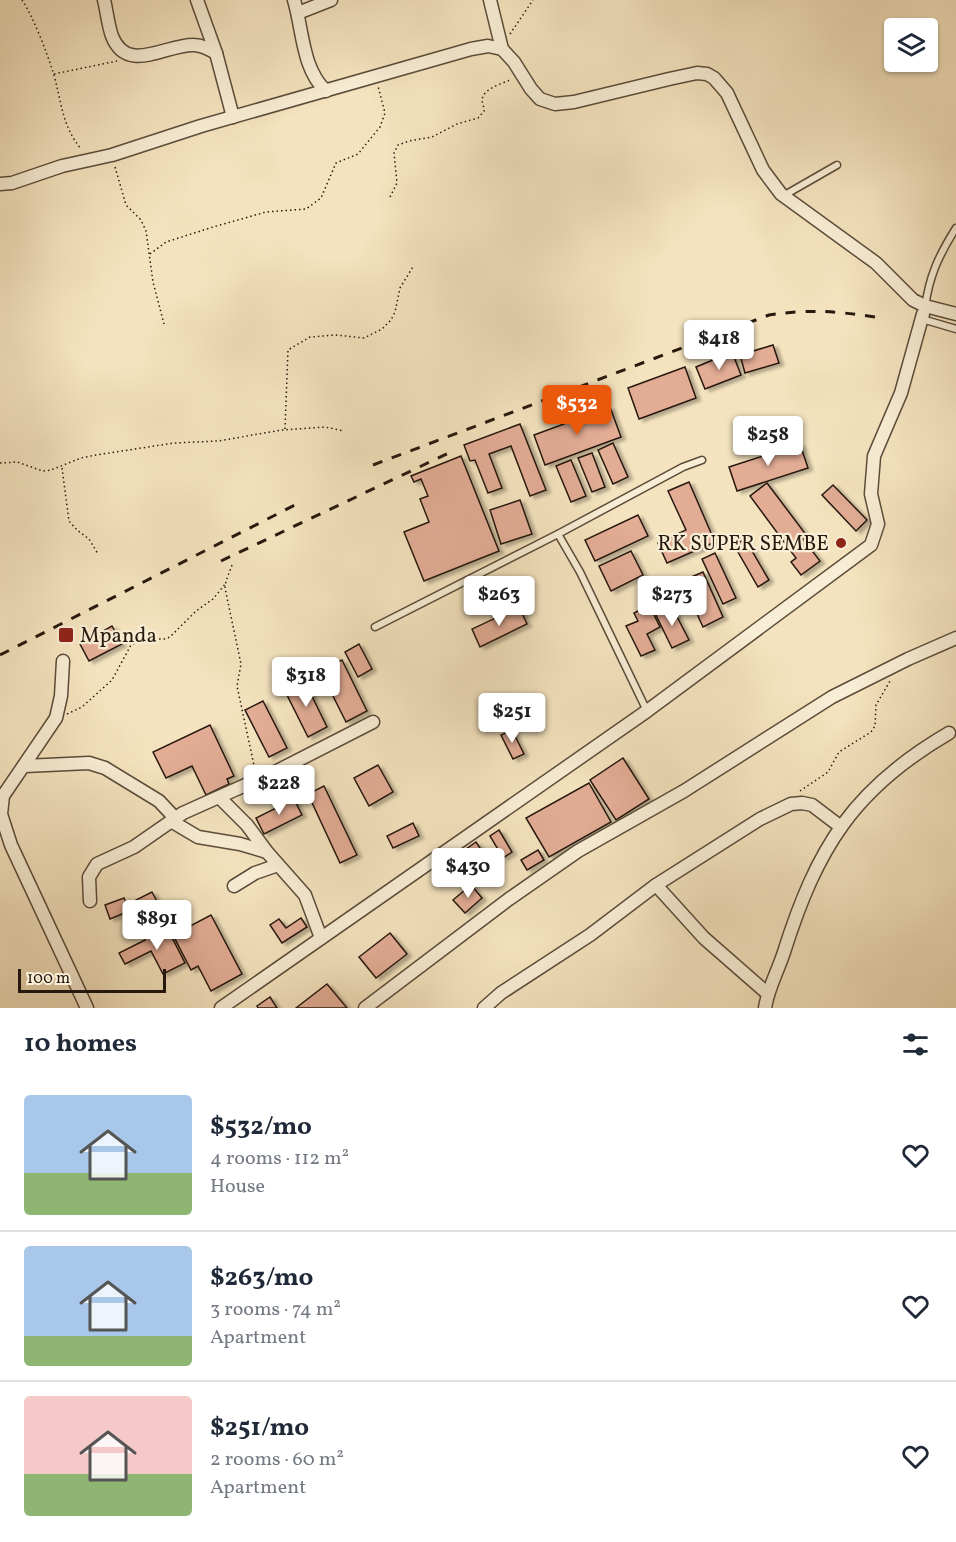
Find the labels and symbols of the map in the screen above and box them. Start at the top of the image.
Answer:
pin: $418 [683,320,755,371]
pin: $532 [541,385,613,436]
pin: $258 [732,416,804,467]
place label: RK SUPER SEMBE [658,530,829,559]
marker: RK SUPER SEMBE [834,536,848,550]
pin: $263 [463,576,535,627]
pin: $273 [636,576,708,627]
place label: Mpanda [80,622,157,651]
marker: Mpanda [57,626,75,644]
pin: $318 [270,657,342,708]
pin: $251 [476,693,548,744]
pin: $228 [243,765,315,816]
pin: $430 [432,848,504,899]
pin: $891 [121,900,193,951]
scale bar [18,966,166,994]

